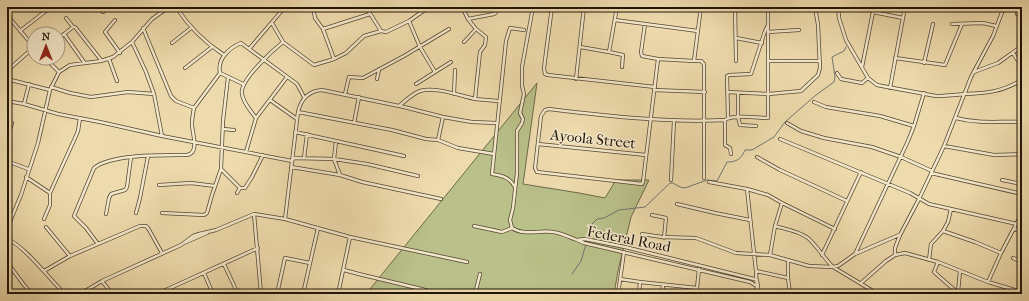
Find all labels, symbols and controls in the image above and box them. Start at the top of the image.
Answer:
north arrow [26,26,66,66]
text: N [42,30,51,43]
street label: Ayoola Street [548,125,637,153]
street label: Federal Road [586,222,673,256]

